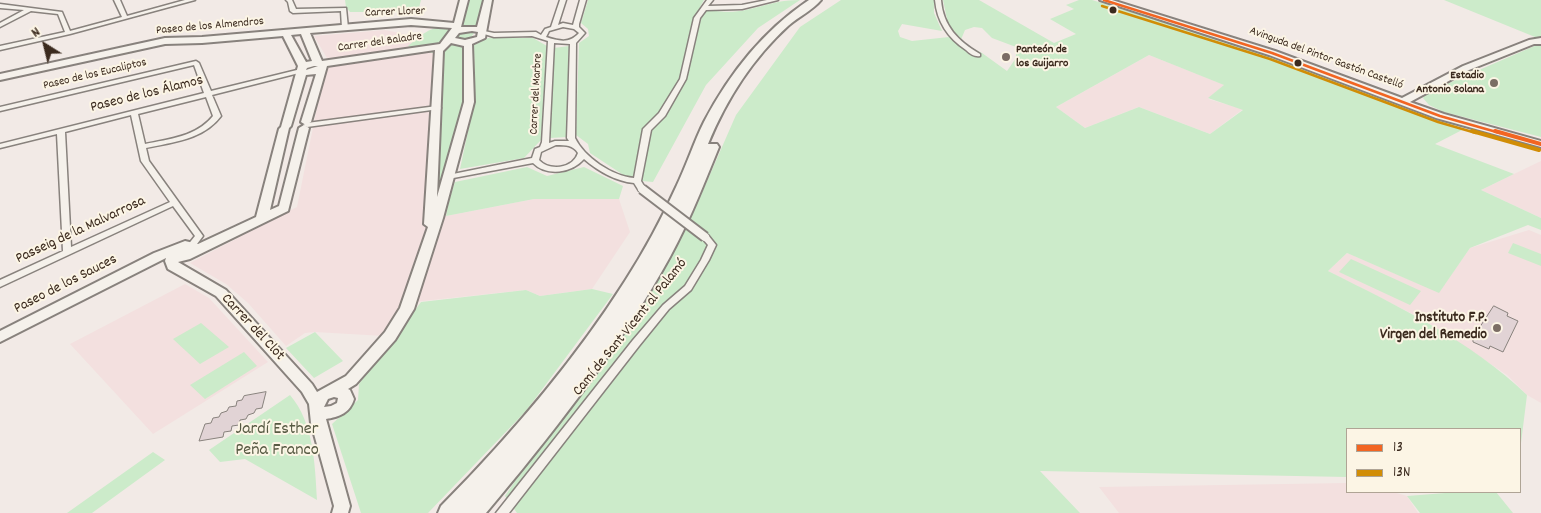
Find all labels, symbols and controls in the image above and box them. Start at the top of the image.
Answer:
street label: Carrer Llorer [365,5,425,21]
unlabelled marker [1108,5,1118,15]
street label: Paseo de los Almendros [156,15,264,39]
north arrow [20,20,70,70]
text: N [27,23,45,43]
street label: Avinguda del Pintor Gastón Castelló [1247,24,1405,94]
street label: Carrer del Baladre [337,30,423,56]
place label: Panteón de los Guijarro [1016,43,1068,71]
marker: Panteón de los Guijarro [1000,51,1012,63]
street label: Carrer del Marbre [528,53,546,135]
street label: Paseo de los Eucaliptos [42,56,148,94]
unlabelled marker [1293,58,1303,68]
place label: Estadio Antonio Solana [1416,69,1484,97]
street label: Paseo de los Álamos [89,72,205,118]
marker: Estadio Antonio Solana [1488,77,1500,89]
street label: Passeig de la Malvarrosa [13,193,149,269]
street label: Paseo de los Sauces [12,251,120,319]
street label: Camí de Sant Vicent al Palamó [570,256,692,400]
street label: Carrer del Clot [216,291,288,365]
place label: Instituto F.P. Virgen del Remedio [1380,310,1487,345]
marker: Instituto F.P. Virgen del Remedio [1491,322,1503,334]
park label: Jardí Esther Peña Franco [235,420,319,462]
legend [1346,428,1521,493]
text: 13 [1393,437,1403,459]
text: 13N [1393,462,1410,484]

